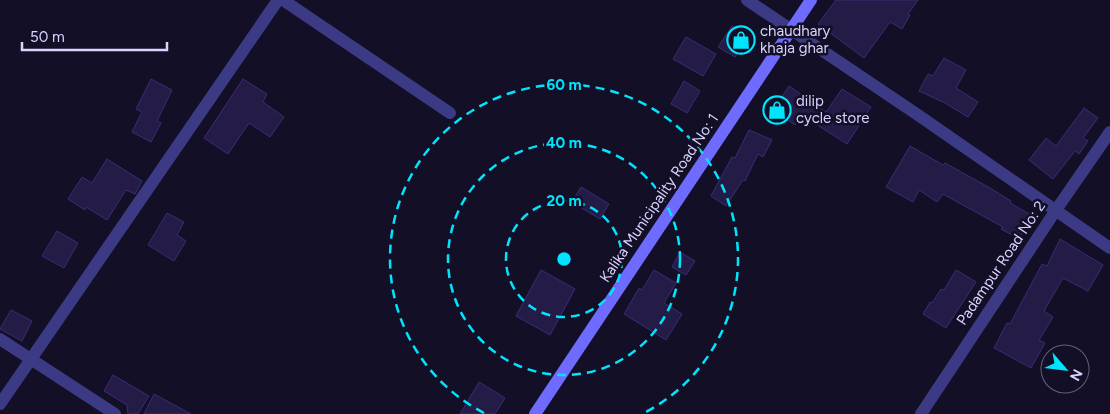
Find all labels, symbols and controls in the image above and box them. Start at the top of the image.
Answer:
scale bar [22,20,168,52]
place label: chaudhary khaja ghar [760,22,830,57]
shop icon: chaudhary khaja ghar [726,25,756,55]
text: 50 m [30,28,65,46]
text: 60 m [546,76,582,94]
place label: dilip cycle store [796,92,870,127]
shop icon: dilip cycle store [762,95,792,125]
street label: Kalika Municipality Road No: 1 [596,110,722,286]
text: 40 m [546,134,582,152]
text: 20 m [546,192,582,210]
street label: Padampur Road No: 2 [953,198,1049,328]
centre of rings [555,250,573,268]
north arrow [1040,344,1090,394]
text: N [1066,366,1086,384]

